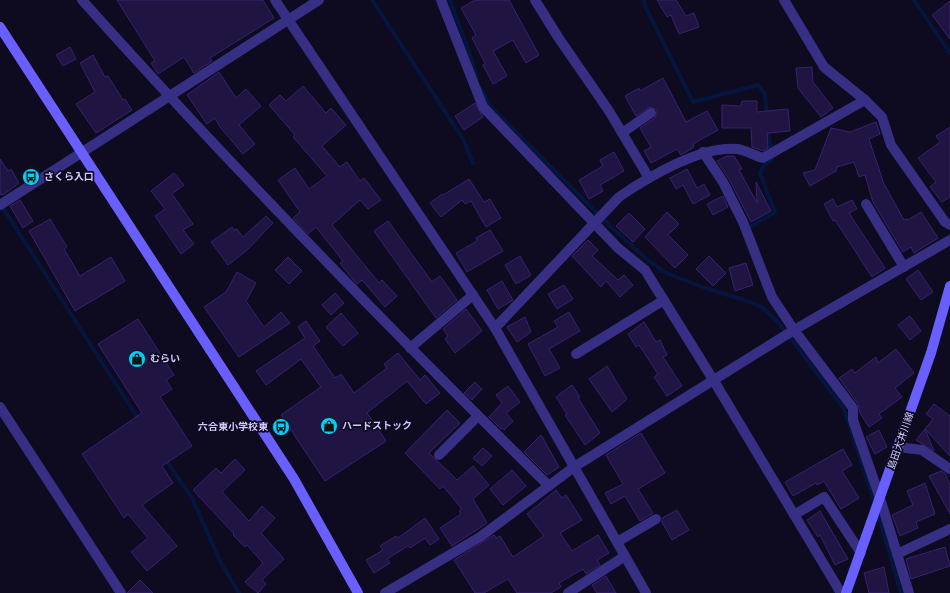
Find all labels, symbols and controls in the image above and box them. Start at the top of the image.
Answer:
bus stop icon: さくら入口 [21,167,41,187]
place label: さくら入口 [44,171,94,183]
shop icon: むらい [127,349,147,369]
place label: むらい [150,353,180,365]
street label: 島田大井川線 [886,411,916,471]
shop icon: ハードストック [319,416,339,436]
bus stop icon: 六合東小学校東 [271,417,291,437]
place label: ハードストック [342,420,412,432]
place label: 六合東小学校東 [198,421,269,433]

